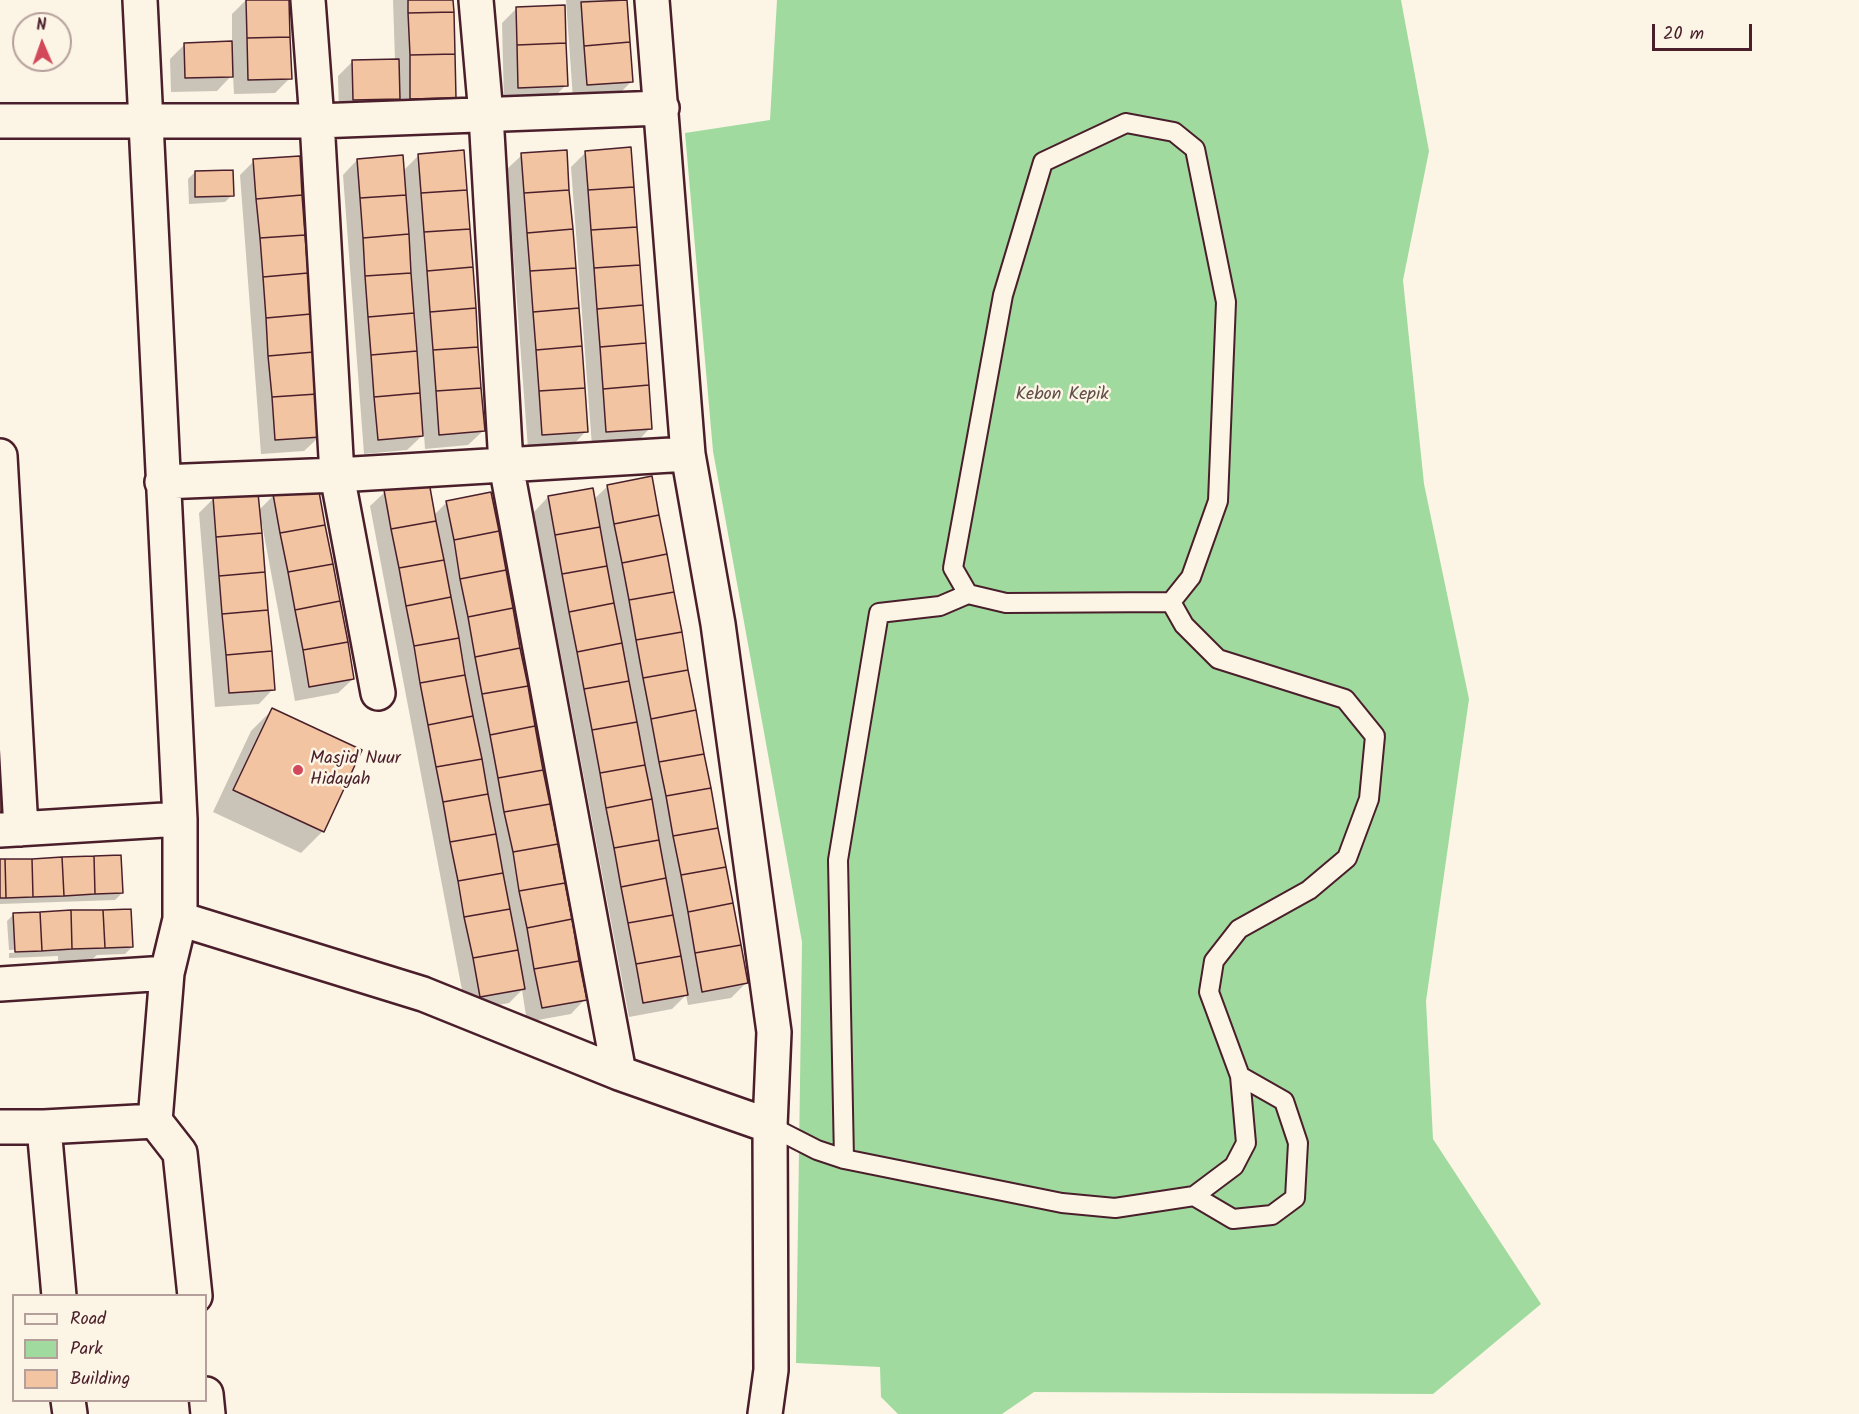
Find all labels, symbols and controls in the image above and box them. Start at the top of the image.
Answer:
north arrow [12,12,72,72]
scale bar [1655,12,1756,50]
text: N [36,13,47,38]
text: 20 m [1663,20,1704,49]
park label: Kebon Kepik [1015,385,1109,407]
place label: Masjid Nuur Hidayah [310,749,401,792]
marker: Masjid Nuur Hidayah [291,763,305,777]
legend [12,1294,207,1402]
text: Road [70,1305,106,1334]
text: Park [70,1335,103,1364]
text: Building [70,1365,130,1394]

